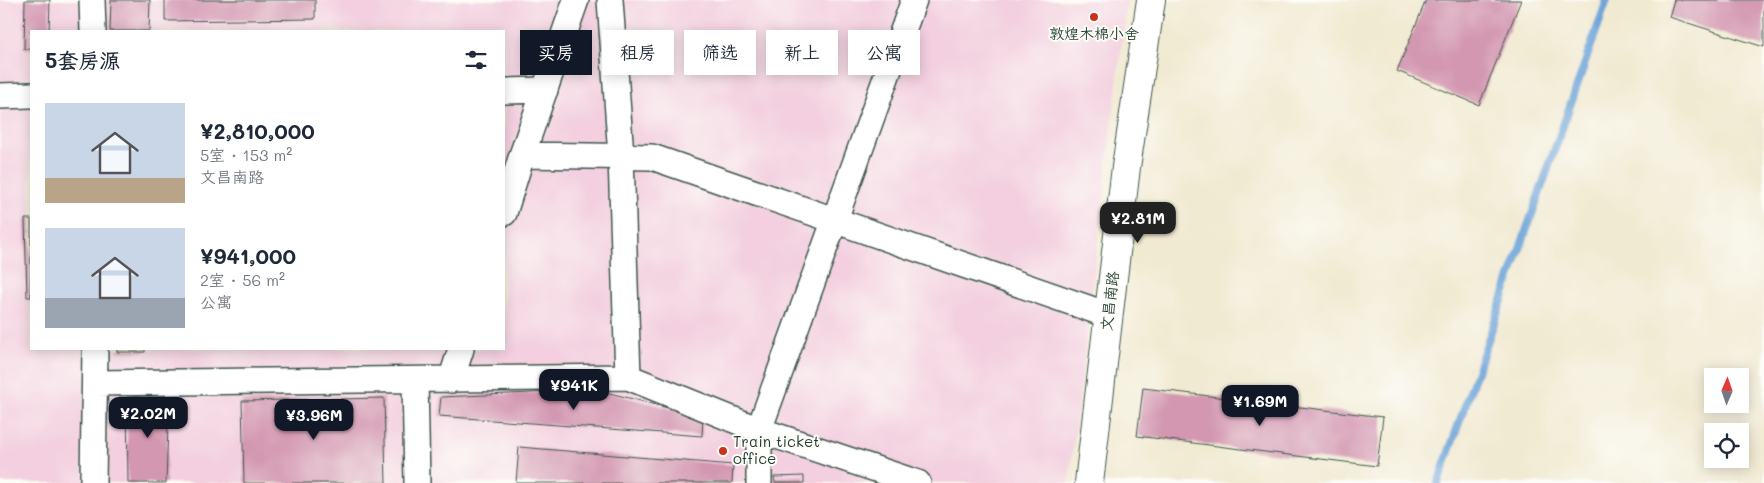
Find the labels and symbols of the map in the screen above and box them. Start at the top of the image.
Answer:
marker: 敦煌木棉小舍 [1088,11,1100,23]
place label: 敦煌木棉小舍 [1049,23,1139,43]
pin: ¥2.81M [1097,202,1179,244]
street label: 文昌南路 [1095,270,1123,332]
pin: ¥941K [539,368,609,411]
north arrow [1704,368,1749,412]
pin: ¥1.69M [1219,384,1301,427]
pin: ¥2.02M [107,396,189,439]
pin: ¥3.96M [273,398,355,441]
place label: Train ticket office [733,431,820,468]
marker: Train ticket office [717,445,729,457]

